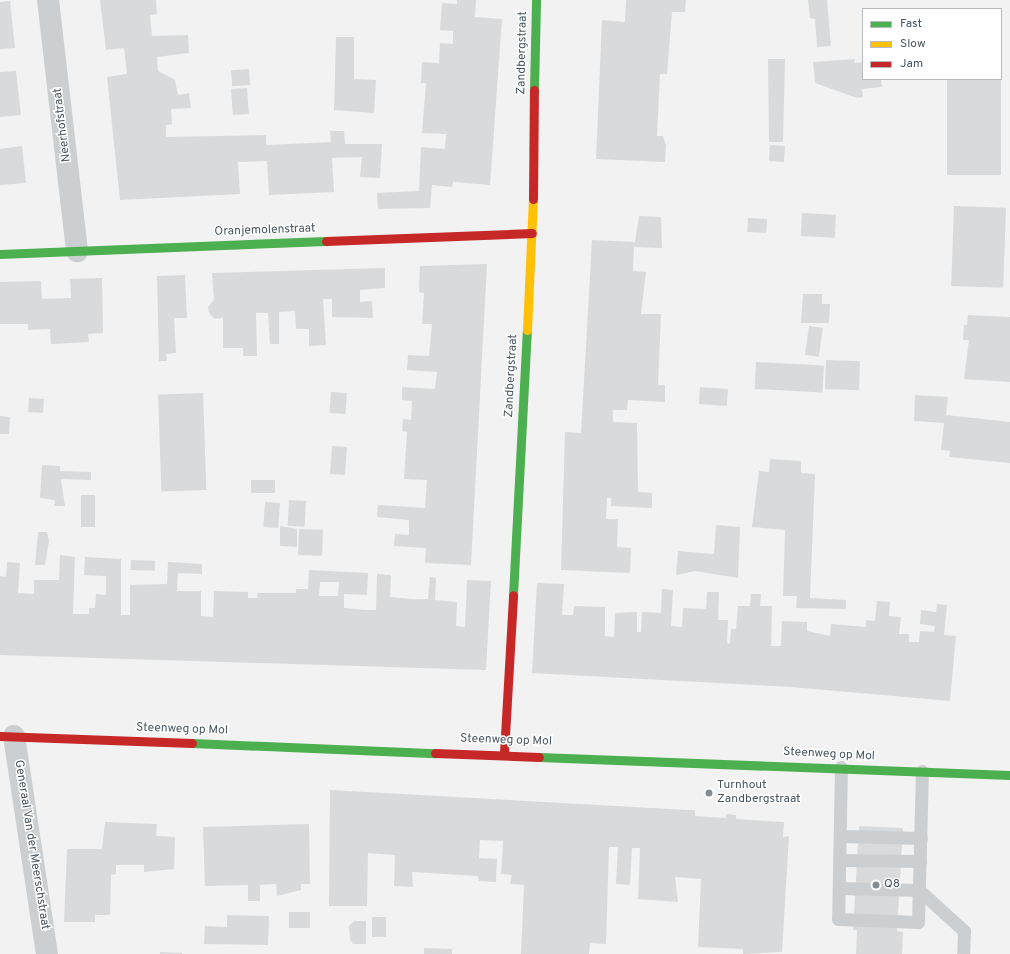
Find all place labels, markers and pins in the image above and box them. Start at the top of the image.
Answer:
place label: Turnhout Zandbergstraat [717,779,801,807]
marker: Turnhout Zandbergstraat [704,788,714,798]
place label: Q8 [884,878,900,892]
marker: Q8 [871,880,881,890]

